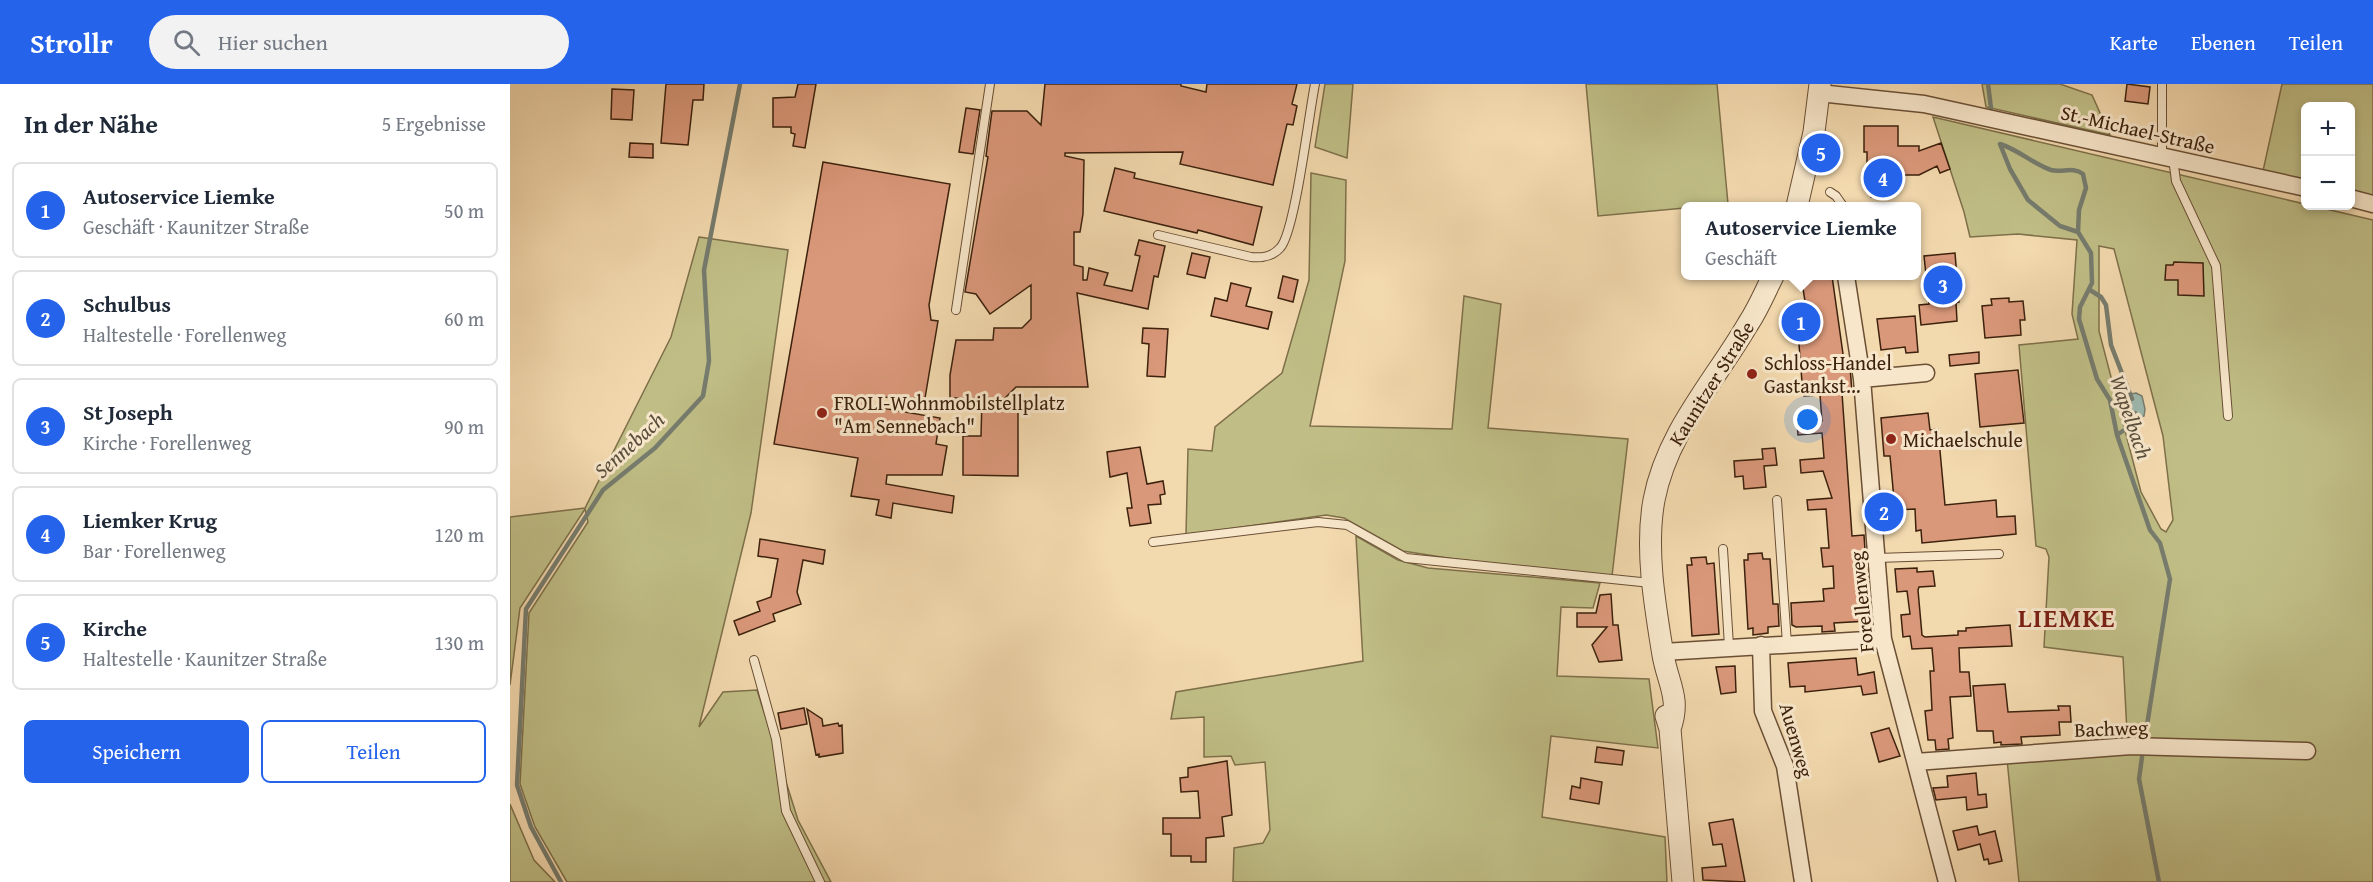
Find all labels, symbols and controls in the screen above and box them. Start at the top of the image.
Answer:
search box [149,15,569,69]
text: Strollr [30,22,113,63]
icon: search [170,26,203,59]
text: Hier suchen [218,26,328,58]
text: Karte [2110,27,2158,58]
text: Ebenen [2191,27,2256,58]
text: Teilen [2289,27,2343,58]
street label: St.-Michael-Straße [2058,97,2218,161]
map controls [2301,102,2355,210]
button: + [2301,102,2355,156]
text: In der Nähe [24,104,158,143]
text: 5 Ergebnisse [382,109,486,138]
pin: 5 [1802,130,1840,176]
pin: 4 [1864,156,1902,200]
button: − [2301,156,2355,210]
text: Autoservice Liemke [83,180,275,212]
text: 1 [40,196,51,225]
text: 50 m [444,196,484,225]
popup [1681,202,1921,280]
text: Autoservice Liemke [1705,211,1897,243]
text: Geschäft · Kaunitzer Straße [83,212,309,241]
text: Geschäft [1705,243,1777,272]
pin: 3 [1924,262,1962,308]
text: Schulbus [83,288,171,320]
pin: 1 [1782,300,1820,344]
text: 2 [40,304,51,333]
text: 60 m [444,304,484,333]
street label: Kaunitzer Straße [1661,315,1761,451]
text: Haltestelle · Forellenweg [83,320,286,349]
place label: Schloss-Handel Gastankst... [1764,348,1892,400]
marker: Schloss-Handel Gastankst... [1745,367,1759,381]
water label: Wapelbach [2102,371,2160,464]
place label: FROLI-Wohnmobilstellplatz "Am Sennebach" [834,388,1065,440]
text: St Joseph [83,396,173,428]
water label: Sennebach [587,404,672,485]
your location [1793,405,1822,434]
marker: FROLI-Wohnmobilstellplatz "Am Sennebach" [815,406,829,420]
text: 3 [40,412,51,441]
text: 90 m [444,412,484,441]
place label: Michaelschule [1903,425,2023,454]
text: Kirche · Forellenweg [83,428,251,457]
marker: Michaelschule [1884,432,1898,446]
pin: 2 [1864,490,1904,534]
text: Liemker Krug [83,504,217,536]
text: 4 [40,520,51,549]
text: 120 m [434,520,484,549]
text: Bar · Forellenweg [83,536,226,565]
street label: Forellenweg [1841,550,1881,654]
district label: LIEMKE [2018,598,2116,637]
text: Kirche [83,612,147,644]
text: 5 [40,628,51,657]
text: 130 m [434,628,484,657]
text: Haltestelle · Kaunitzer Straße [83,644,327,673]
street label: Auenweg [1772,699,1822,781]
street label: Bachweg [2074,712,2148,744]
button: Speichern [24,720,249,783]
button: Teilen [261,720,486,783]

